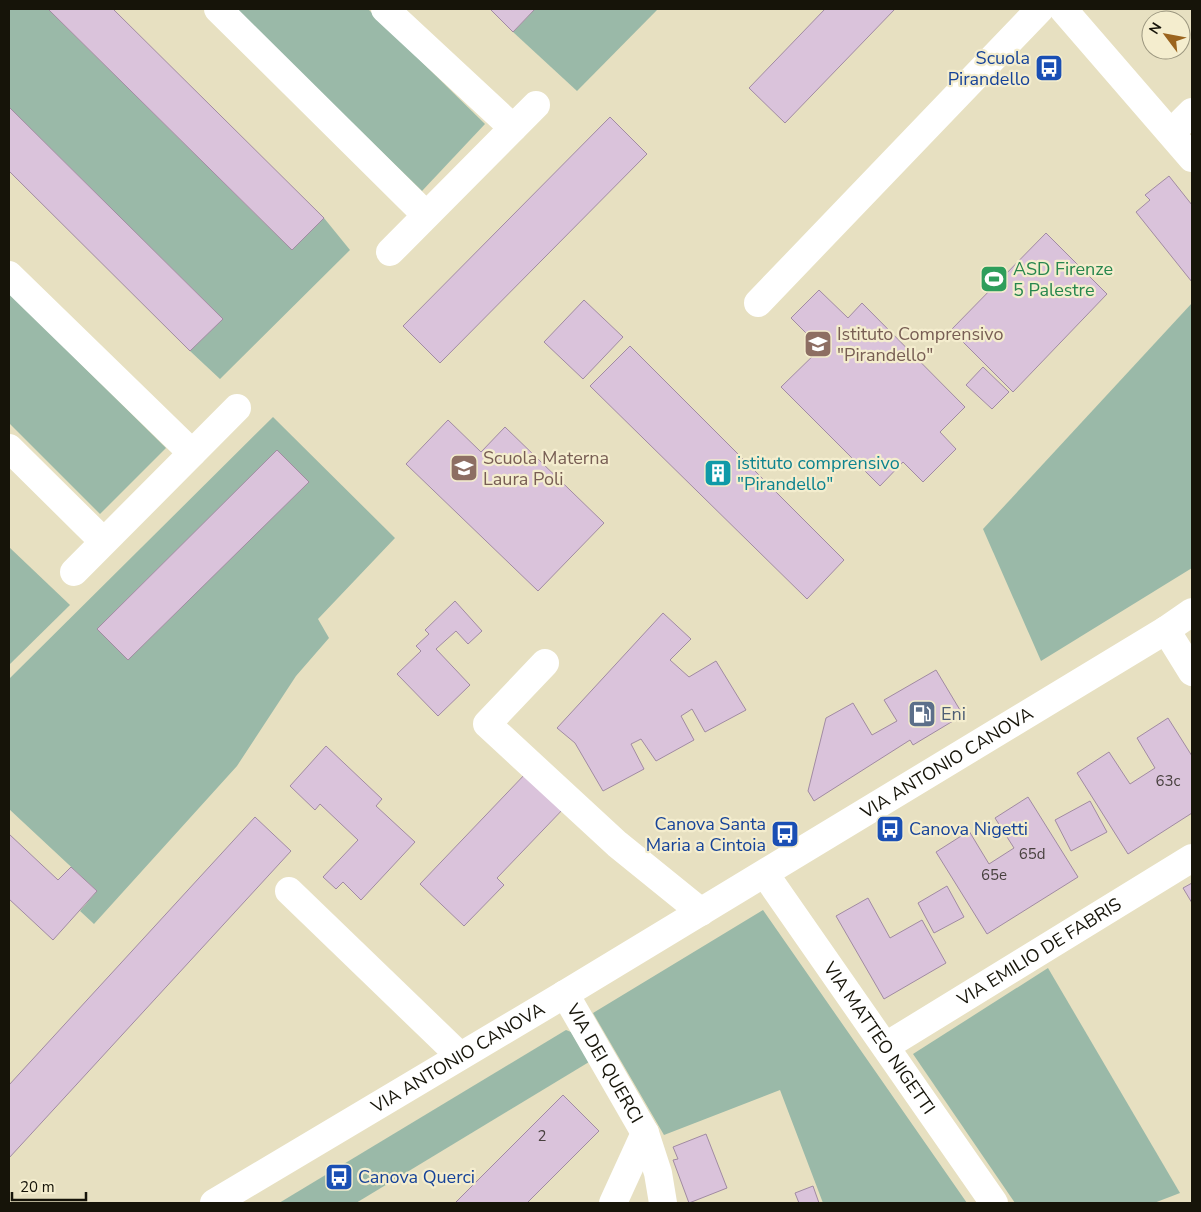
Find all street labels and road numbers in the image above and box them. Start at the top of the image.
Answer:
street label: VIA ANTONIO CANOVA [855,701,1038,825]
street label: VIA EMILIO DE FABRIS [952,892,1126,1012]
street label: VIA MATTEO NIGETTI [817,956,941,1119]
street label: VIA ANTONIO CANOVA [366,997,549,1119]
street label: VIA DEI QUERCI [561,998,649,1127]

